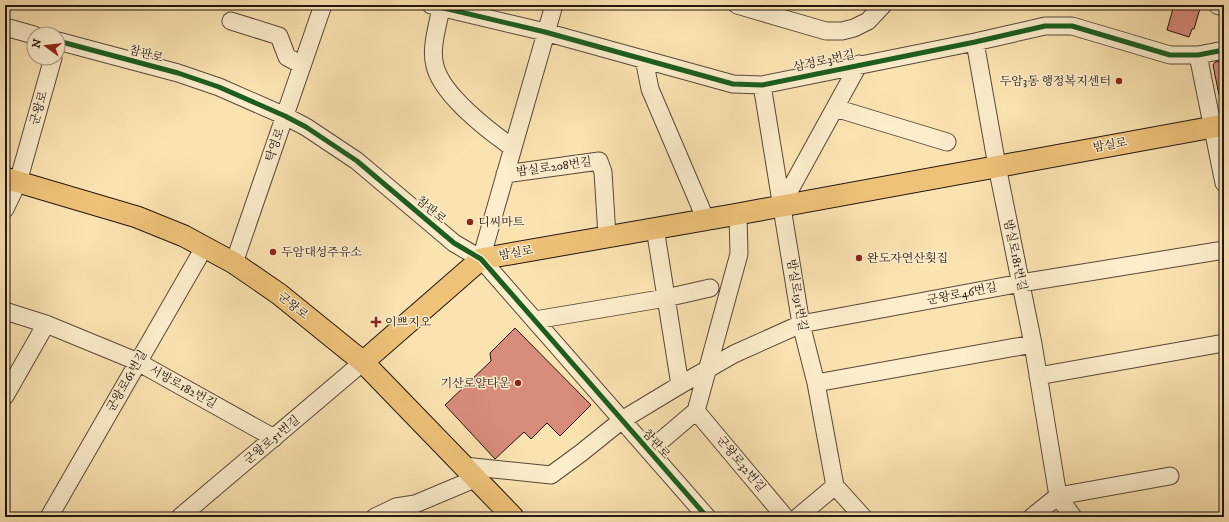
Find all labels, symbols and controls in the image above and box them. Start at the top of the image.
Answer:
north arrow [26,26,66,66]
text: N [29,37,45,50]
street label: 참판로 [127,42,165,66]
street label: 삼정로3번길 [792,47,856,75]
place label: 두암3동 행정복지센터 [1000,74,1111,89]
marker: 두암3동 행정복지센터 [1114,76,1124,86]
street label: 군왕로 [27,89,51,127]
street label: 탁영로 [262,126,288,164]
street label: 밤실로 [1092,135,1129,155]
street label: 밤실로208번길 [515,154,593,180]
street label: 참판로 [413,193,449,227]
place label: 디씨마트 [478,215,525,230]
marker: 디씨마트 [465,217,475,227]
street label: 밤실로181번길 [1000,218,1030,292]
street label: 밤실로 [498,243,535,263]
place label: 두암대성주유소 [281,245,363,260]
marker: 두암대성주유소 [268,247,278,257]
place label: 완도자연산횟집 [867,251,948,266]
marker: 완도자연산횟집 [854,253,864,263]
street label: 밤실로191번길 [783,258,811,332]
street label: 군왕로46번길 [926,280,998,308]
street label: 군왕로 [275,289,312,323]
place label: 이쁘지오 [385,315,432,330]
marker: 이쁘지오 [370,316,382,328]
street label: 군왕로61번길 [103,348,151,414]
street label: 서방로182번길 [147,362,219,412]
place label: 기산로얄타운 [440,376,510,391]
marker: 기산로얄타운 [513,378,523,388]
street label: 군왕로51번길 [241,412,303,468]
street label: 참판로 [639,426,673,462]
street label: 군왕로32번길 [713,433,769,495]

